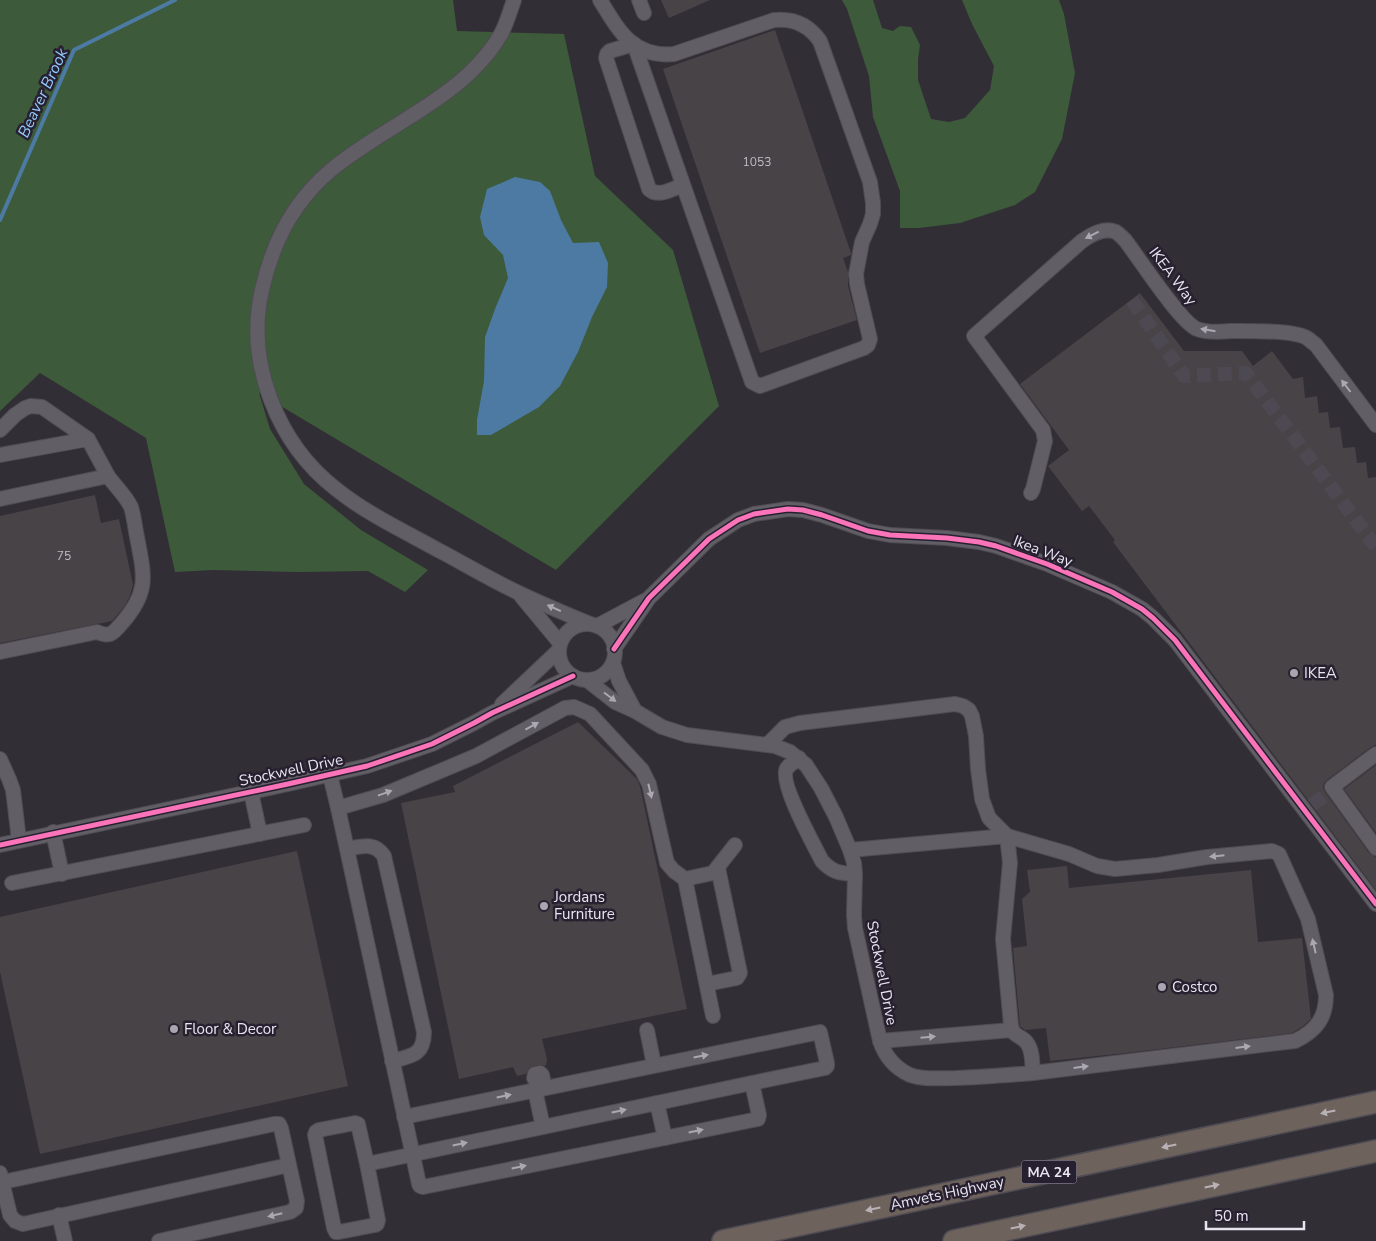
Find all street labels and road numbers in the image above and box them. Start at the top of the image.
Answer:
street label: IKEA Way [1145,243,1202,309]
street label: Ikea Way [1010,531,1076,572]
street label: Stockwell Drive [237,749,345,791]
street label: Stockwell Drive [862,919,902,1027]
road number: MA 24 [1022,1160,1076,1184]
street label: Amvets Highway [888,1171,1006,1215]

